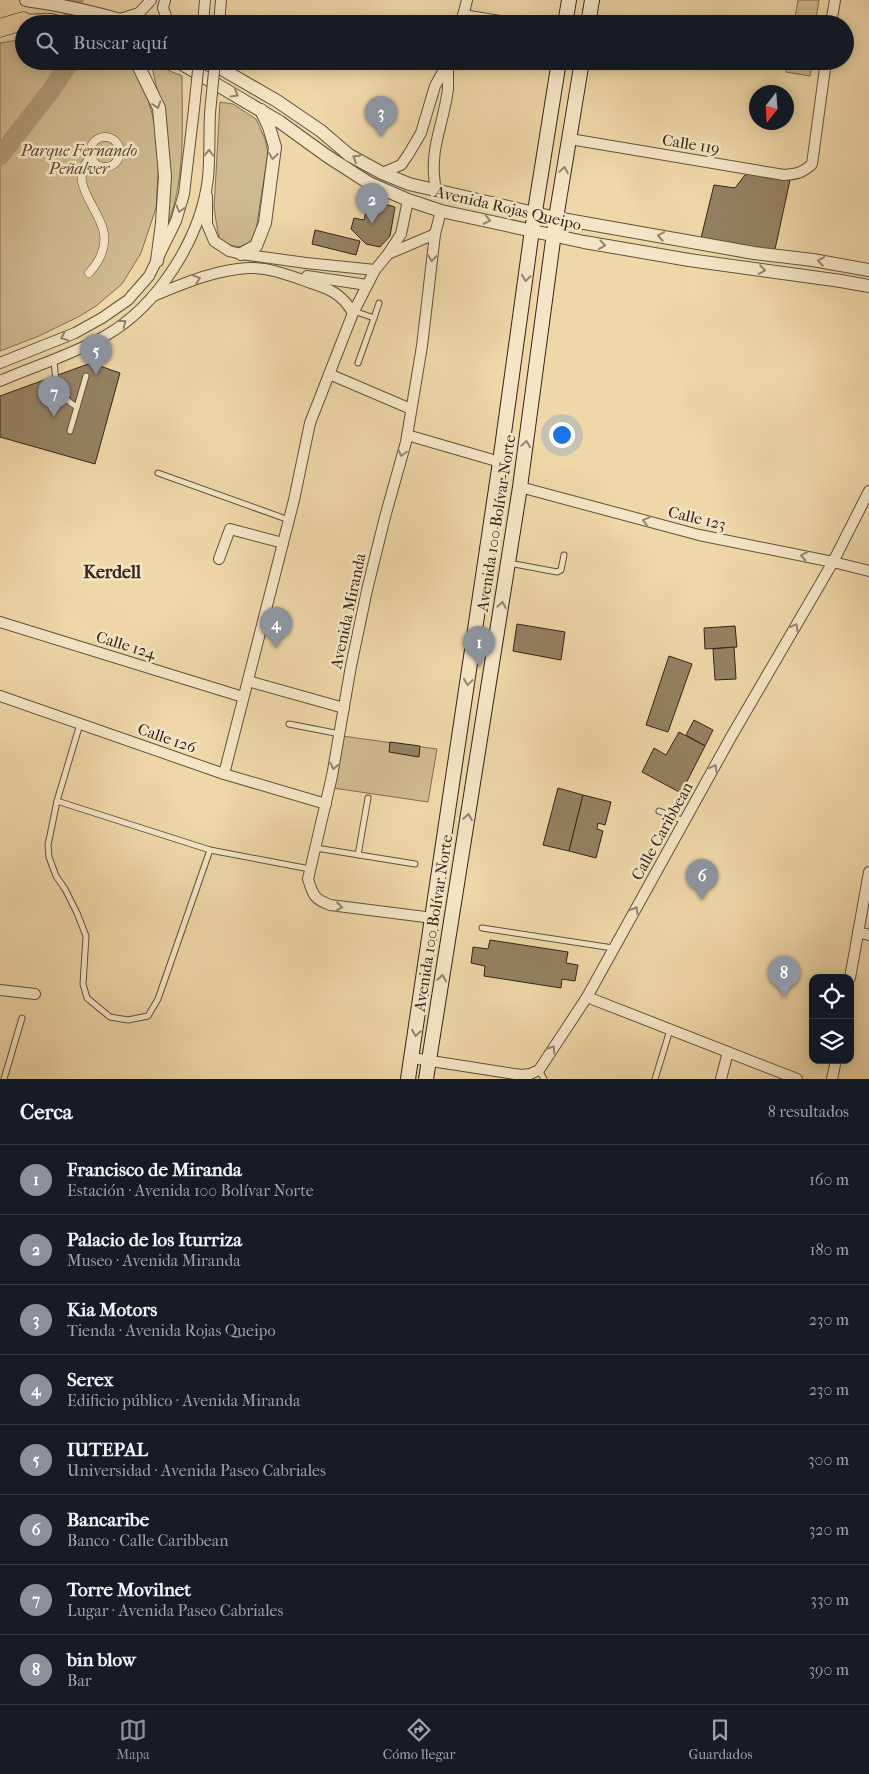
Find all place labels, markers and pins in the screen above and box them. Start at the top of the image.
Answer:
pin: 3 [365,96,397,137]
pin: 2 [356,183,388,224]
pin: 5 [80,334,112,375]
pin: 7 [38,376,70,417]
pin: 4 [260,607,292,648]
pin: 1 [463,626,495,667]
pin: 6 [686,859,718,900]
pin: 8 [768,956,800,997]

